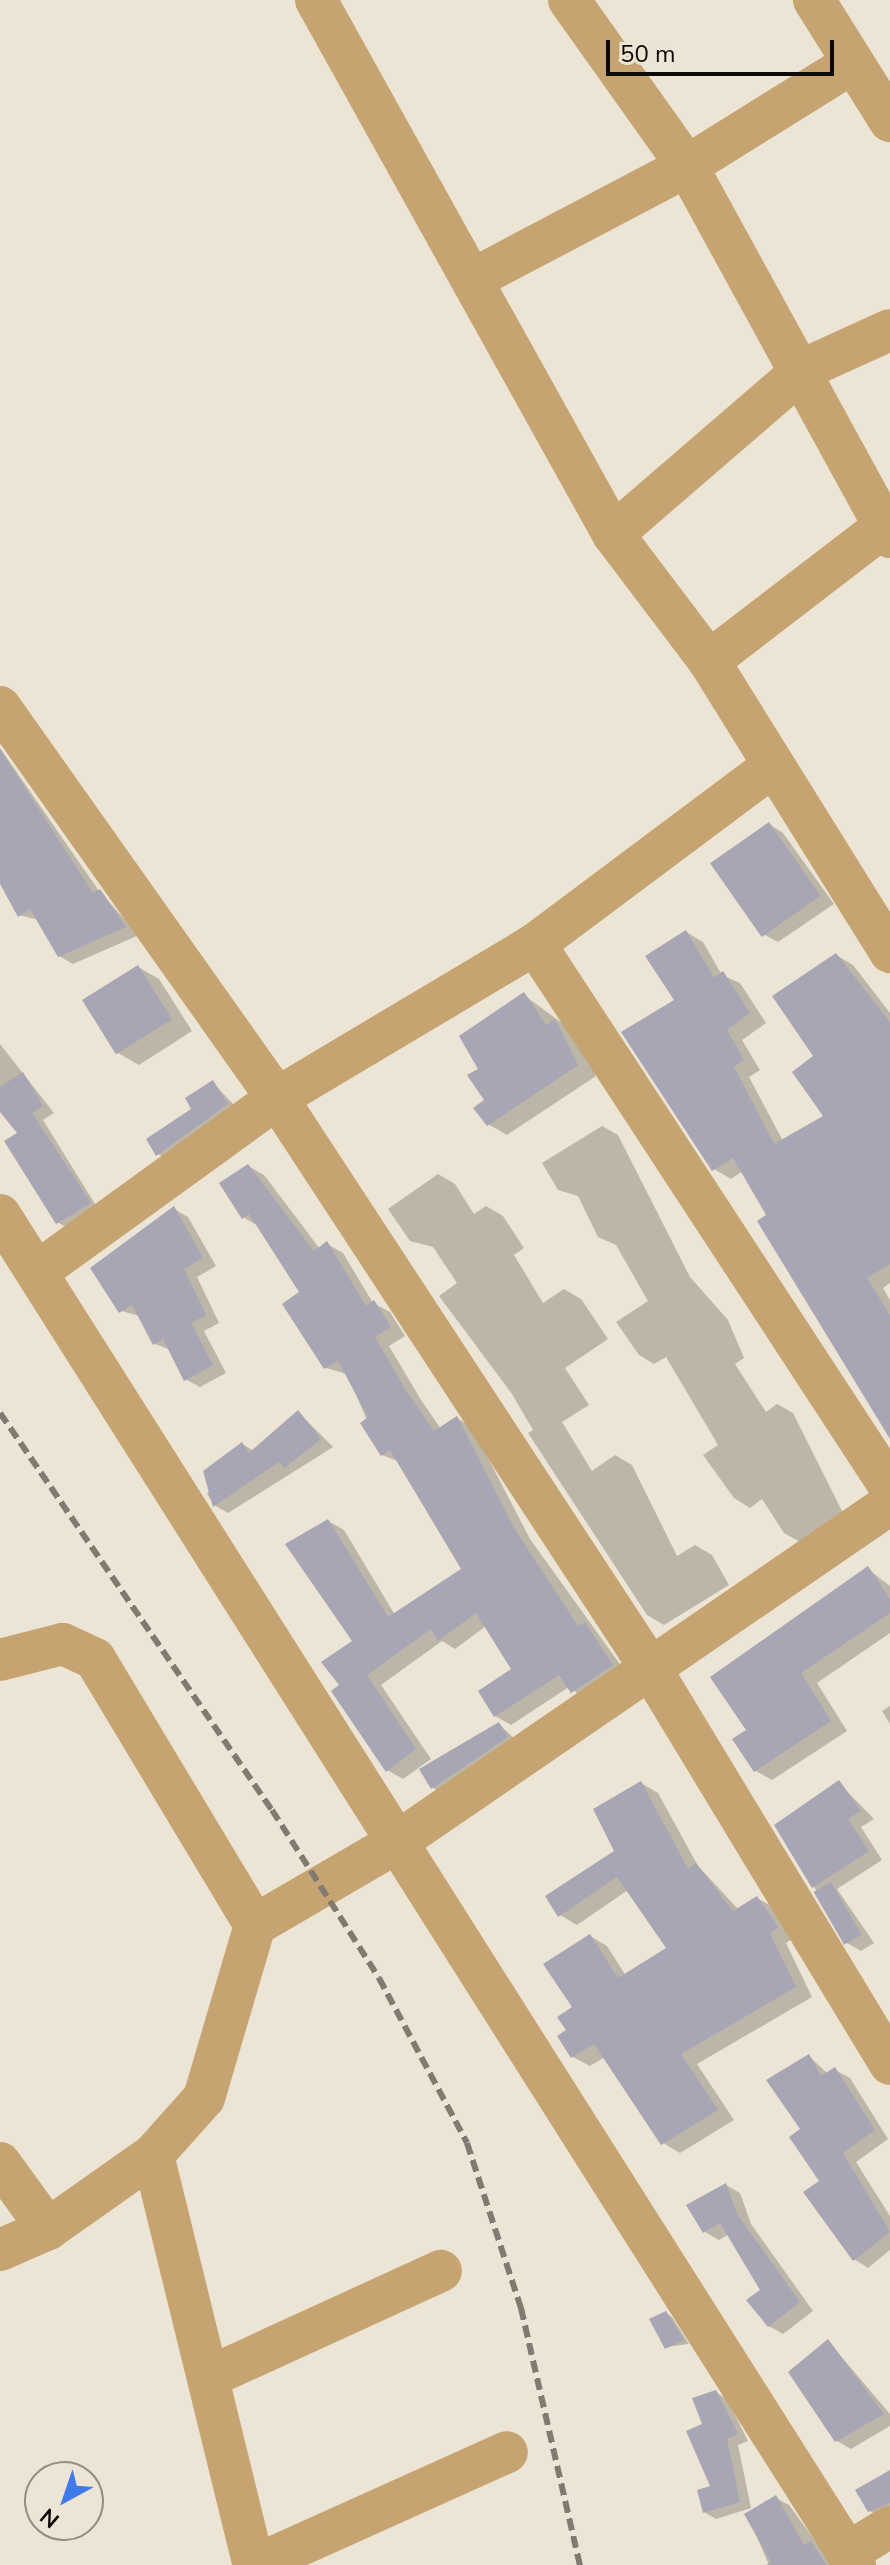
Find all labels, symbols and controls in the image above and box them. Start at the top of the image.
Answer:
scale bar [610,24,838,74]
text: 50 m [620,38,676,70]
north arrow [24,2461,104,2541]
text: N [34,2501,66,2535]

